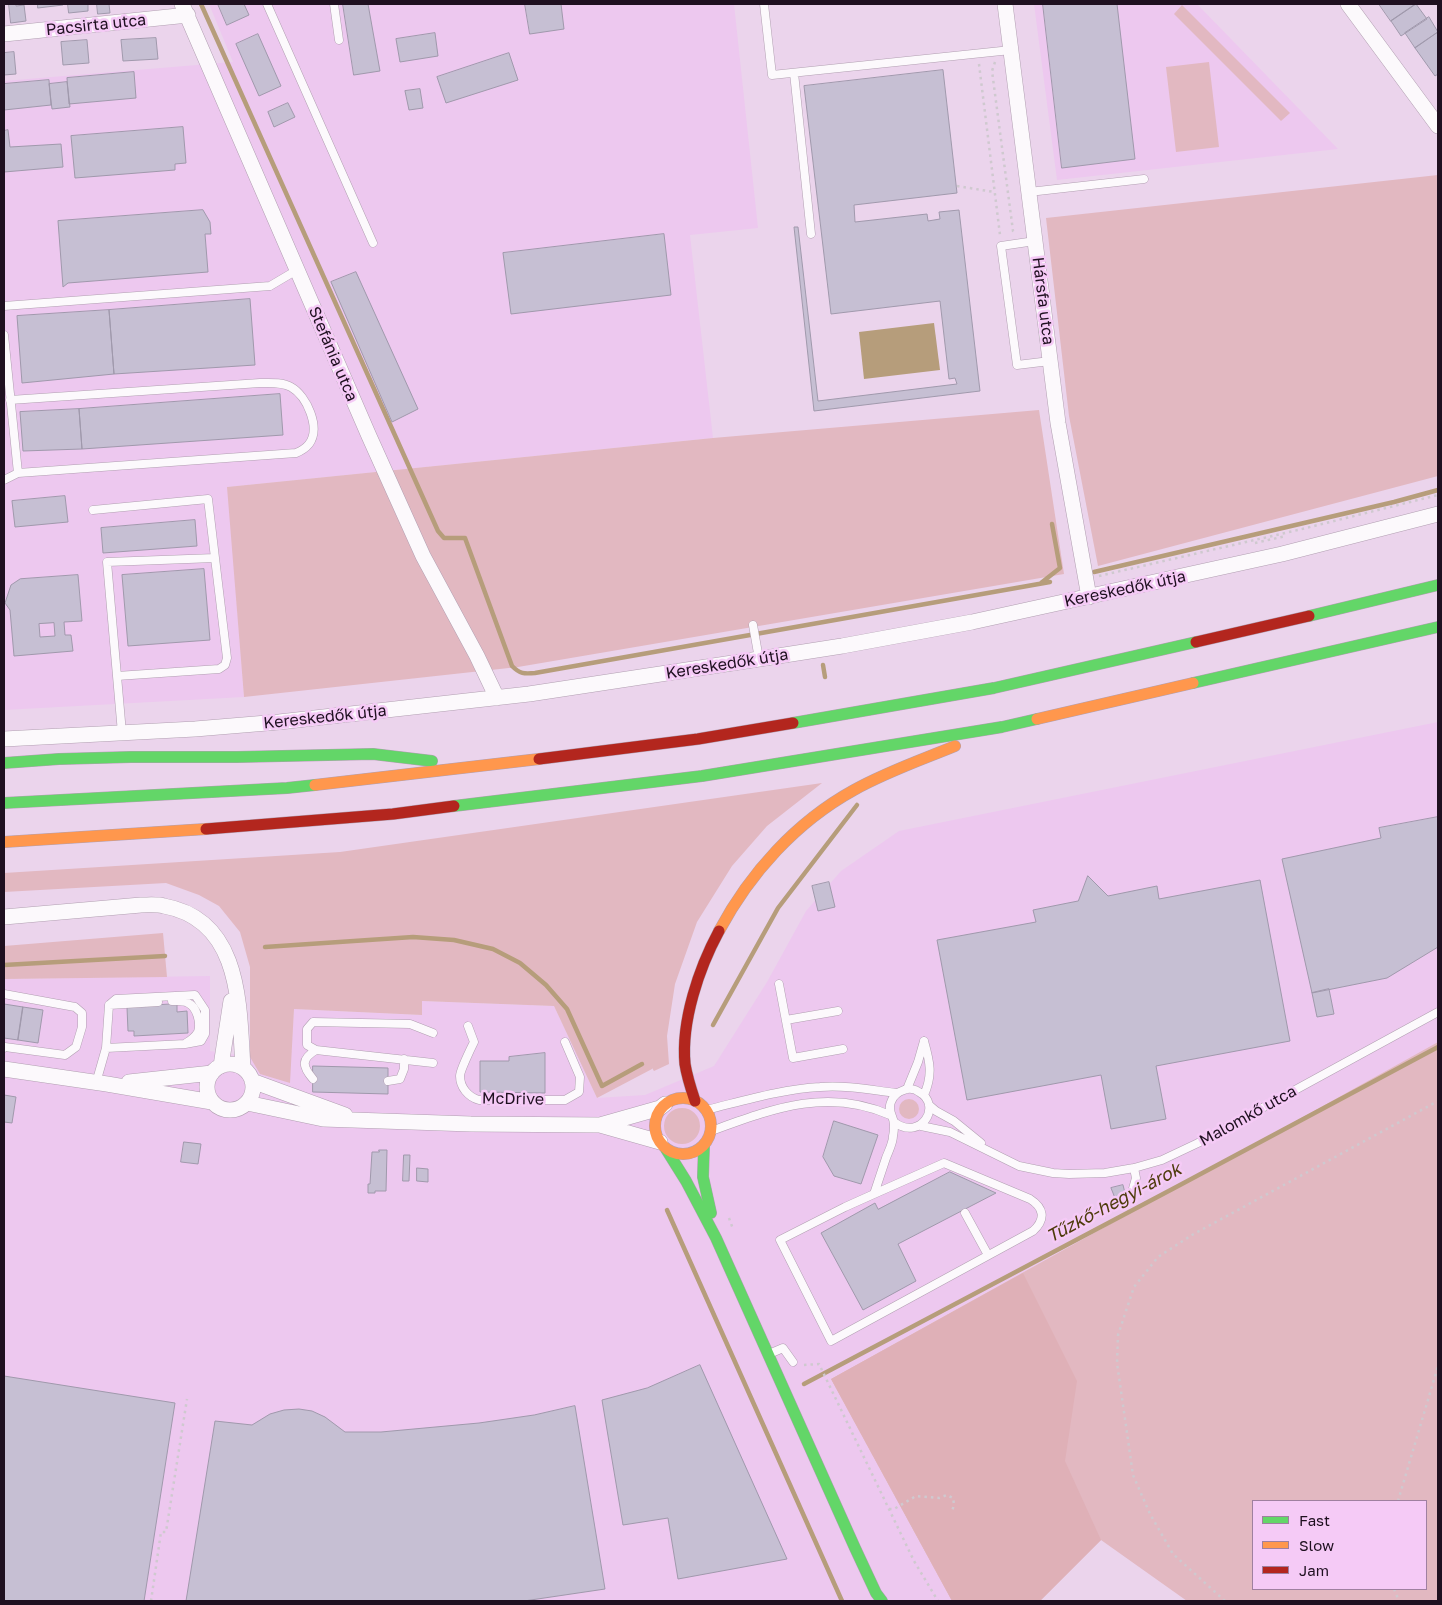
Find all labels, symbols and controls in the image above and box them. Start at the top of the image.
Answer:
street label: Pacsirta utca [45,10,147,40]
street label: Hársfa utca [1028,256,1058,346]
street label: Stefánia utca [304,304,362,404]
street label: Kereskedők útja [1062,567,1188,611]
street label: Kereskedők útja [664,645,790,683]
street label: Kereskedők útja [262,701,388,733]
street label: Malomkő utca [1196,1082,1300,1150]
street label: McDrive [482,1089,544,1109]
water label: Tűzkő-hegyi-árok [1043,1158,1185,1248]
legend [1252,1500,1427,1590]
text: Fast [1299,1511,1330,1529]
text: Slow [1299,1536,1334,1554]
text: Jam [1299,1561,1329,1579]

